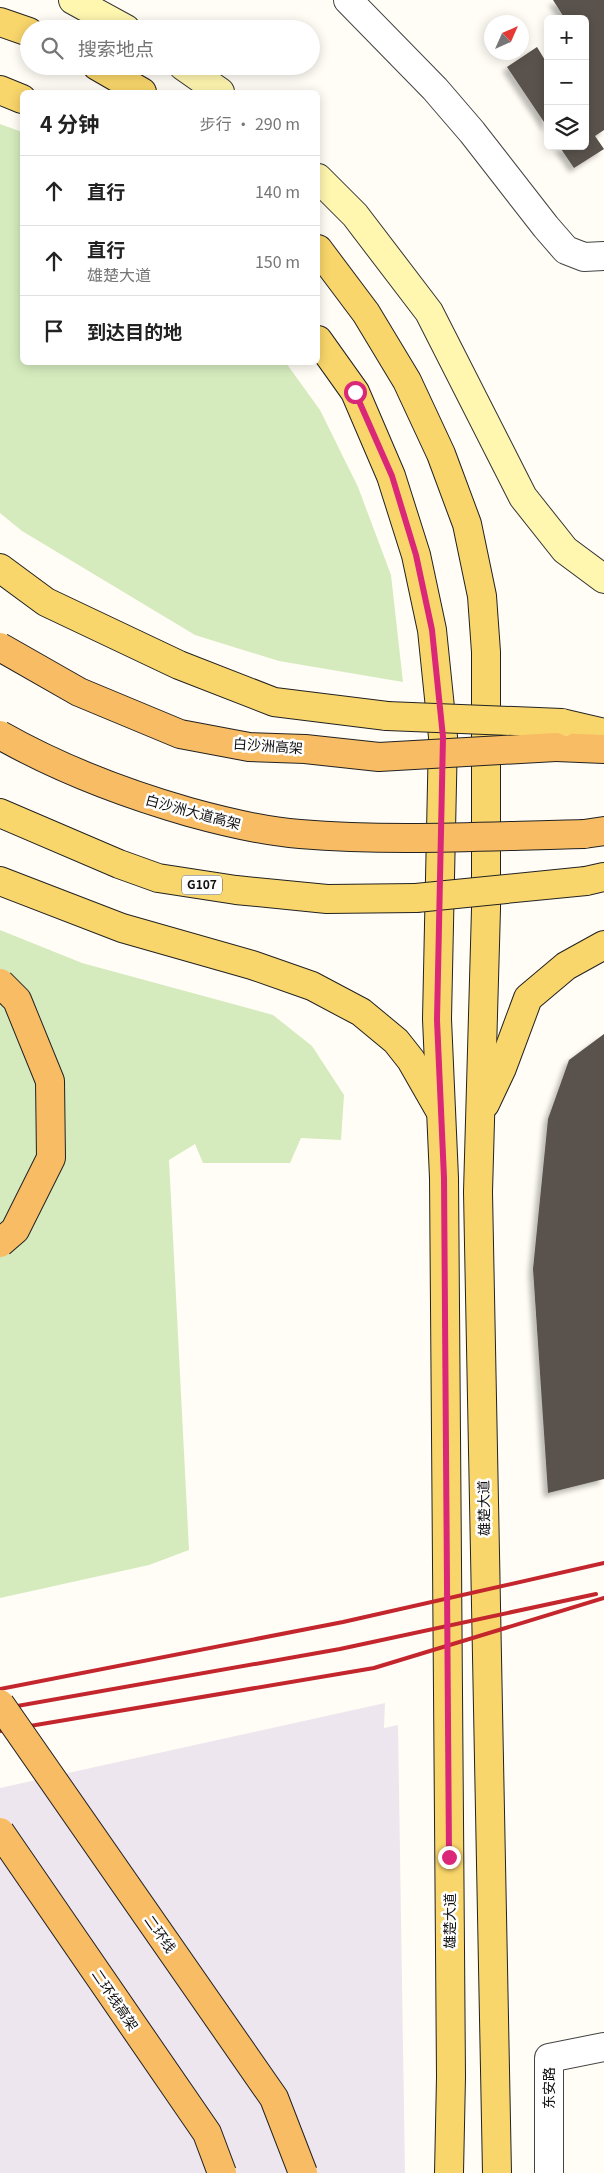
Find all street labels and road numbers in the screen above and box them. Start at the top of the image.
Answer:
street label: 白沙洲高架 [232,733,304,757]
street label: 白沙洲大道高架 [143,789,243,833]
road number: G107 [182,876,222,894]
street label: 雄楚大道 [473,1480,493,1536]
street label: 雄楚大道 [439,1893,459,1949]
street label: 二环线 [141,1910,181,1956]
street label: 二环线高架 [88,1965,144,2034]
street label: 东安路 [538,2067,558,2109]

